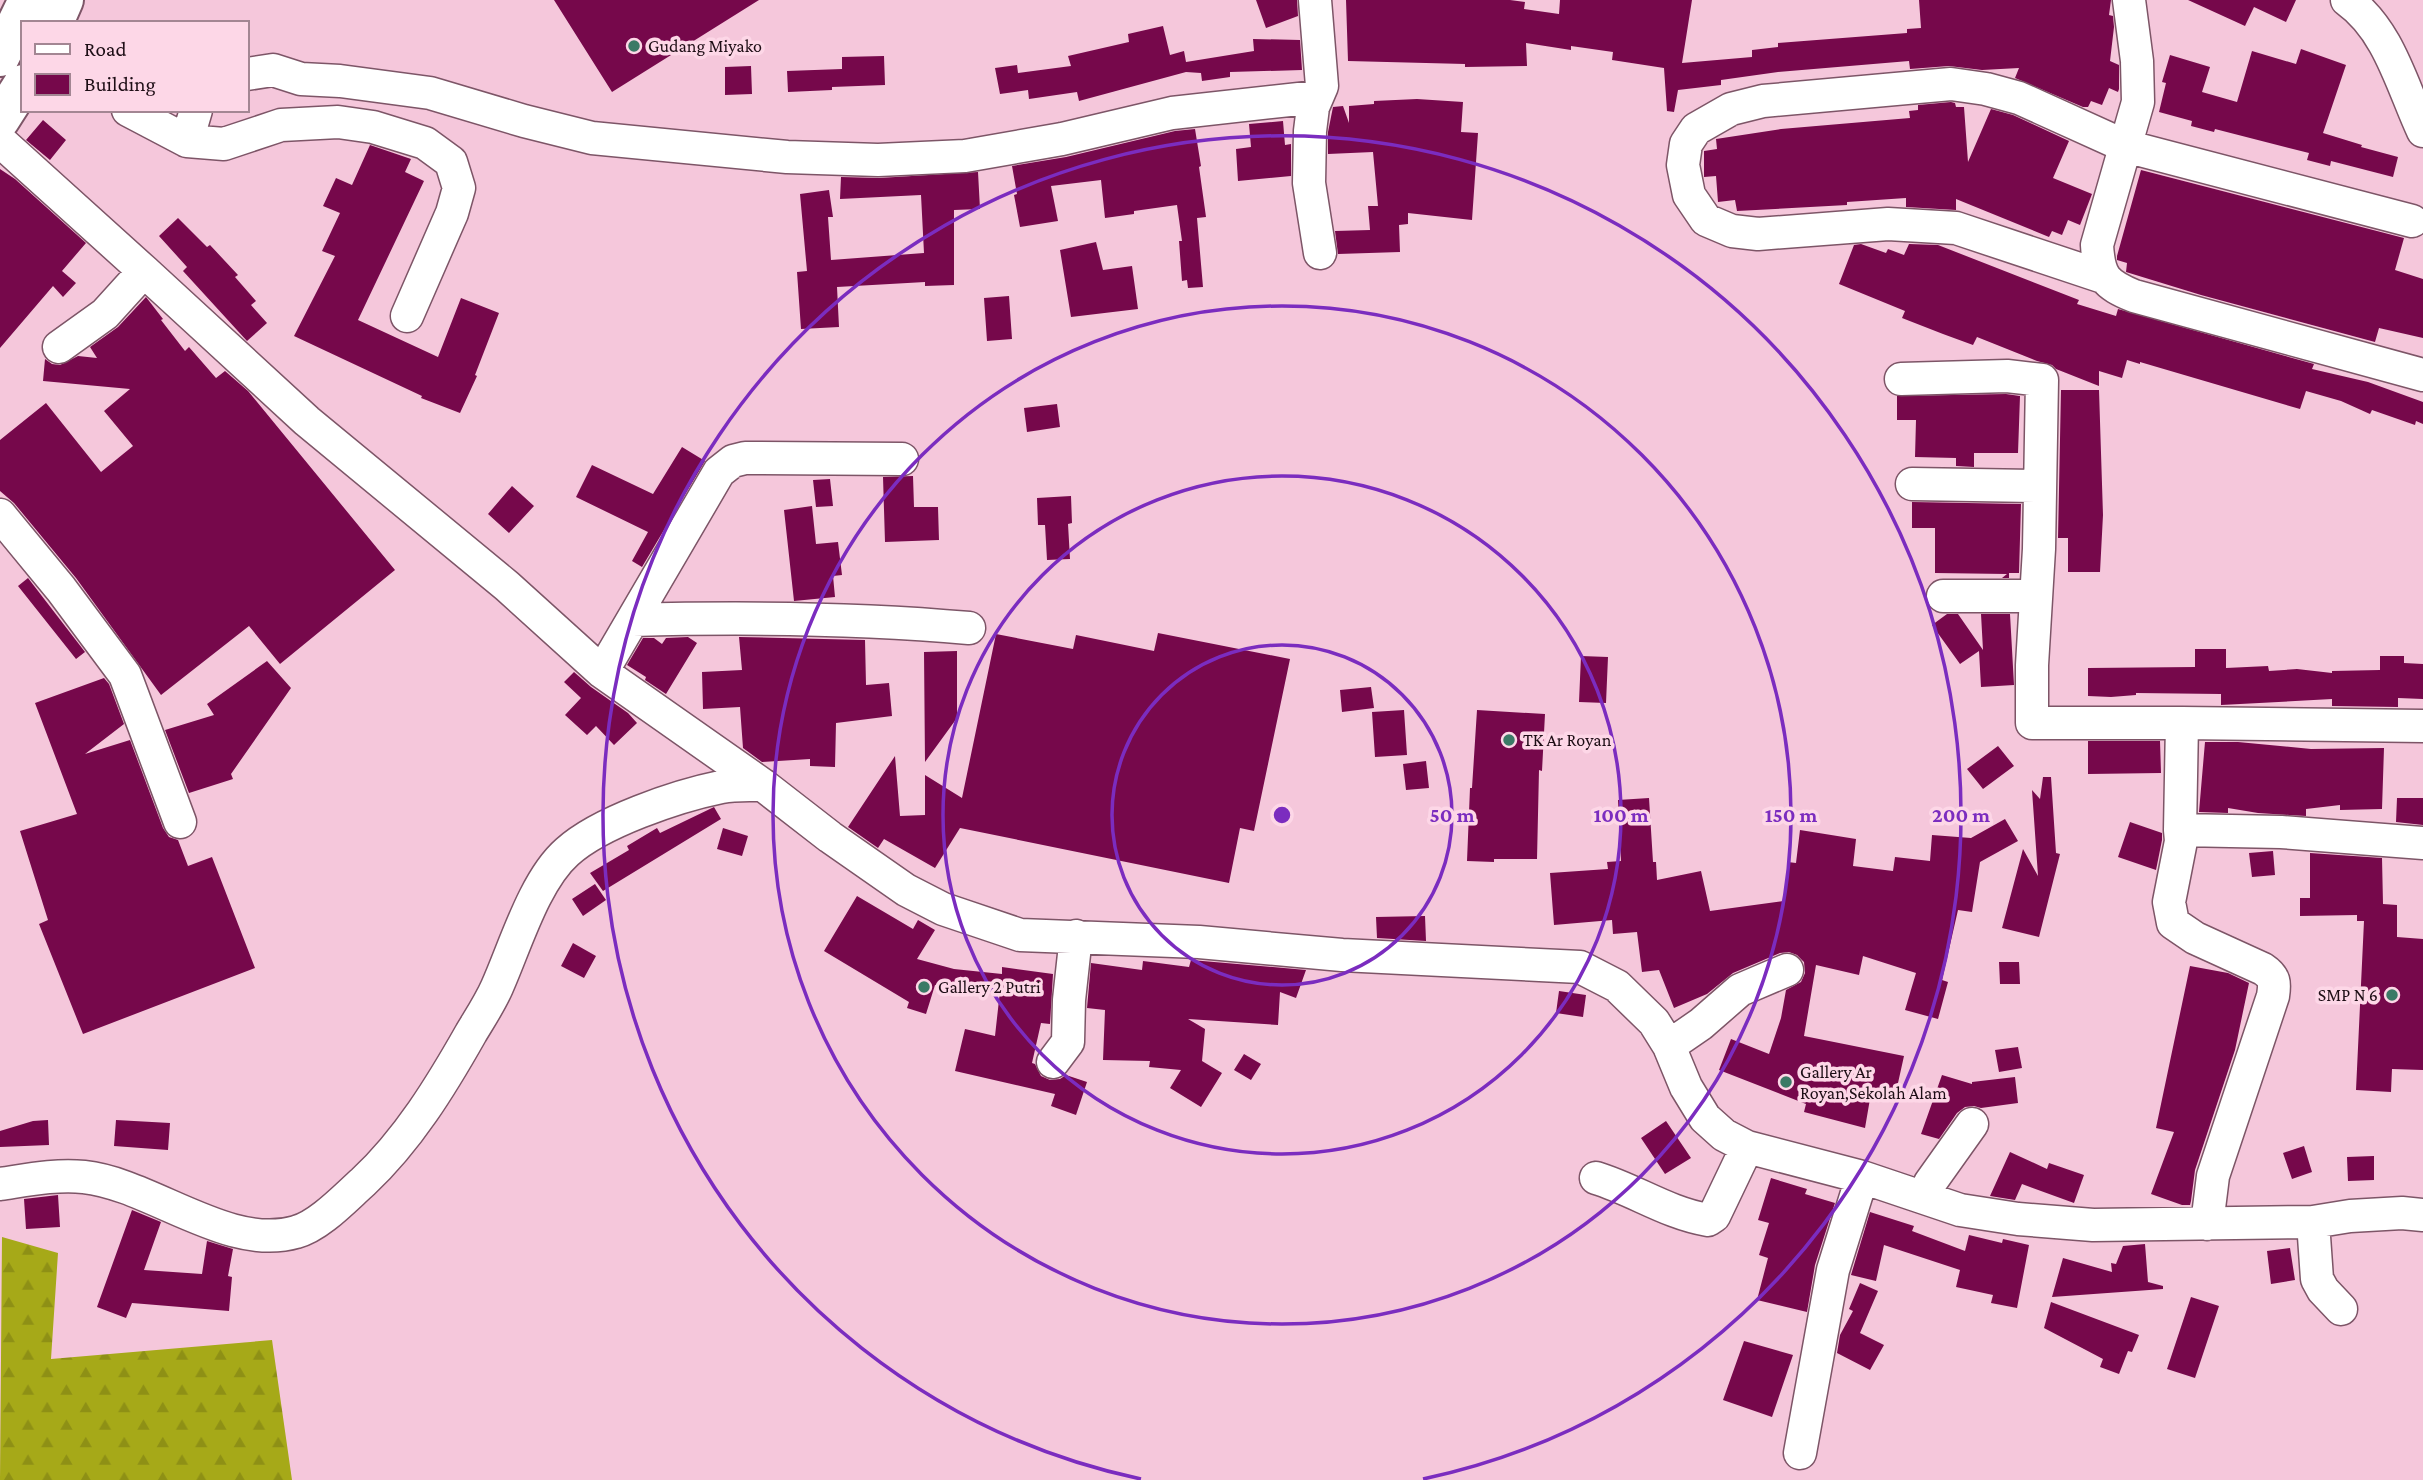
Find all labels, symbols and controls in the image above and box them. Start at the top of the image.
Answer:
legend [21,21,248,112]
place label: Gudang Miyako [648,36,762,56]
text: Road [84,37,127,61]
marker: Gudang Miyako [626,38,642,54]
text: Building [84,72,156,96]
place label: TK Ar Royan [1523,730,1612,750]
marker: TK Ar Royan [1501,732,1517,748]
centre of rings [1270,803,1294,827]
text: 50 m [1430,803,1475,827]
text: 100 m [1593,803,1649,827]
text: 150 m [1765,803,1818,827]
text: 200 m [1932,803,1990,827]
place label: Gallery 2 Putri [938,977,1041,997]
marker: Gallery 2 Putri [916,979,932,995]
place label: SMP N 6 [2318,985,2378,1005]
marker: SMP N 6 [2384,987,2400,1003]
place label: Gallery Ar Royan,Sekolah Alam [1800,1062,1947,1103]
marker: Gallery Ar Royan,Sekolah Alam [1778,1074,1794,1090]

